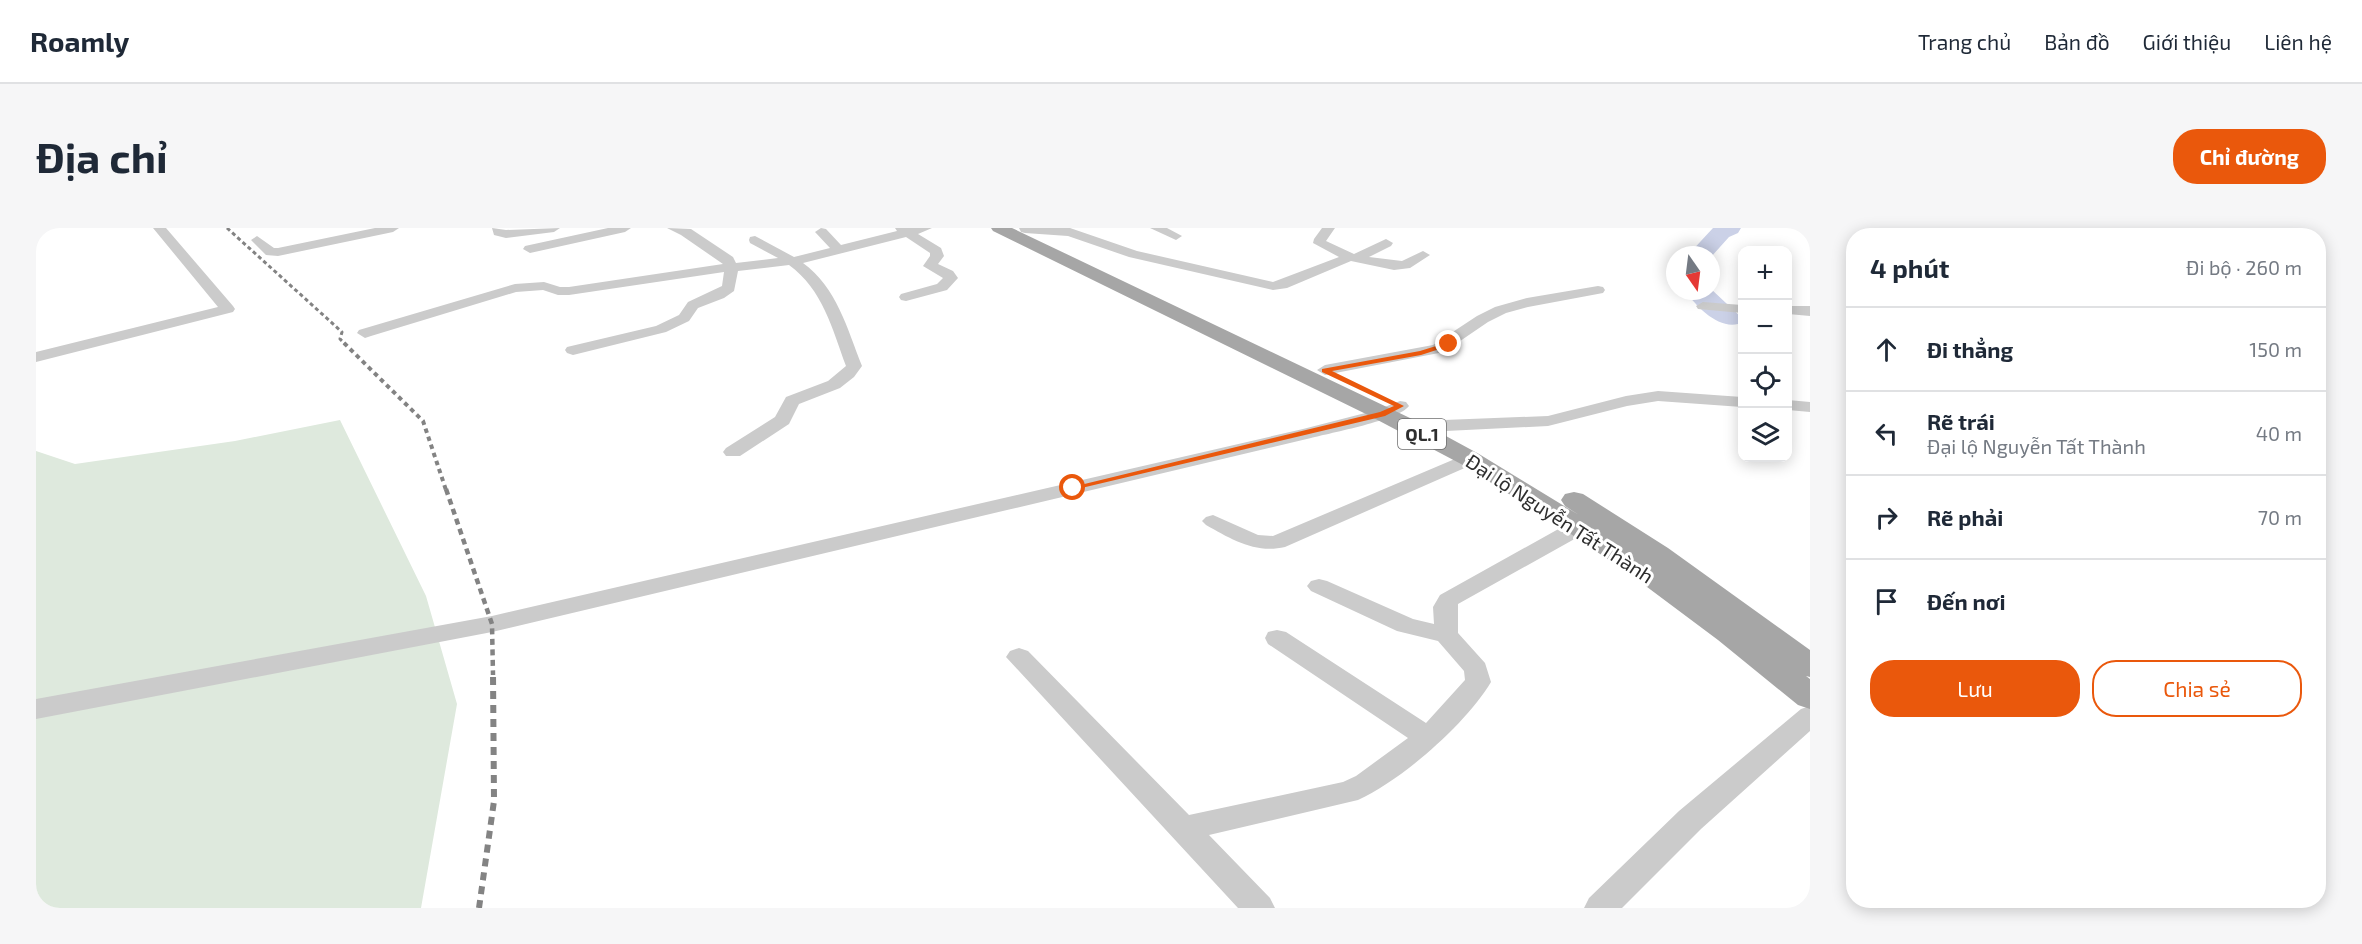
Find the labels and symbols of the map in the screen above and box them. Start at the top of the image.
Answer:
north arrow [1666,246,1720,300]
route end [1435,330,1461,356]
road number: QL.1 [1398,419,1446,449]
street label: Đại lộ Nguyễn Tất Thành [1462,448,1658,588]
route start [1059,474,1085,500]

